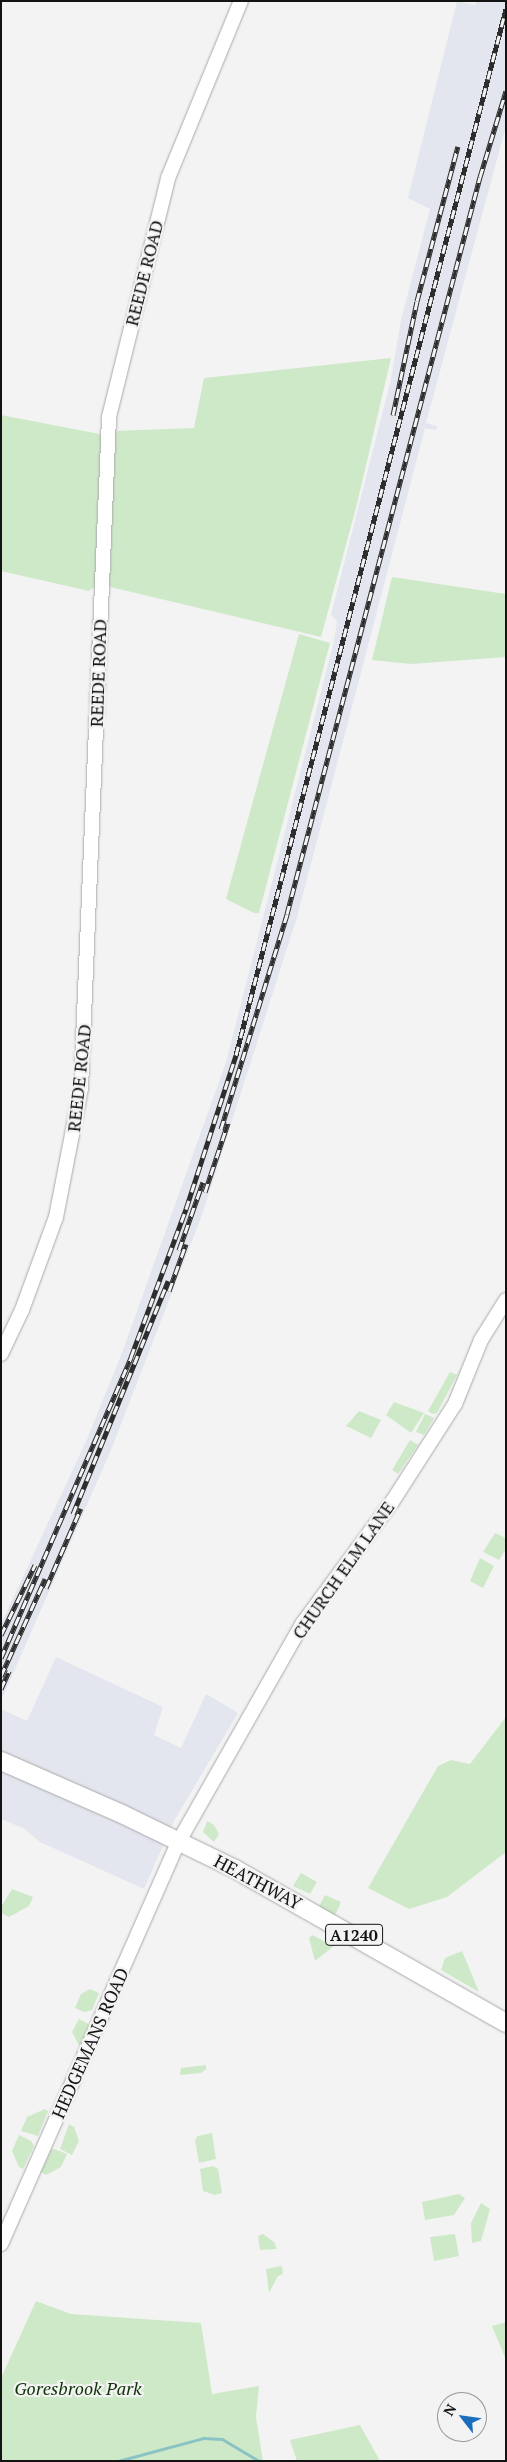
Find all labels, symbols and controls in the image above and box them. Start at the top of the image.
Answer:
street label: REEDE ROAD [120,218,168,328]
street label: REEDE ROAD [85,619,111,727]
street label: REEDE ROAD [63,1023,95,1133]
street label: CHURCH ELM LANE [287,1497,399,1643]
street label: HEATHWAY [211,1850,305,1914]
road number: A1240 [324,1922,384,1948]
street label: HEDGEMANS ROAD [47,1964,133,2122]
park label: Goresbrook Park [14,2377,142,2399]
north arrow [437,2392,487,2442]
text: N [439,2400,460,2419]

